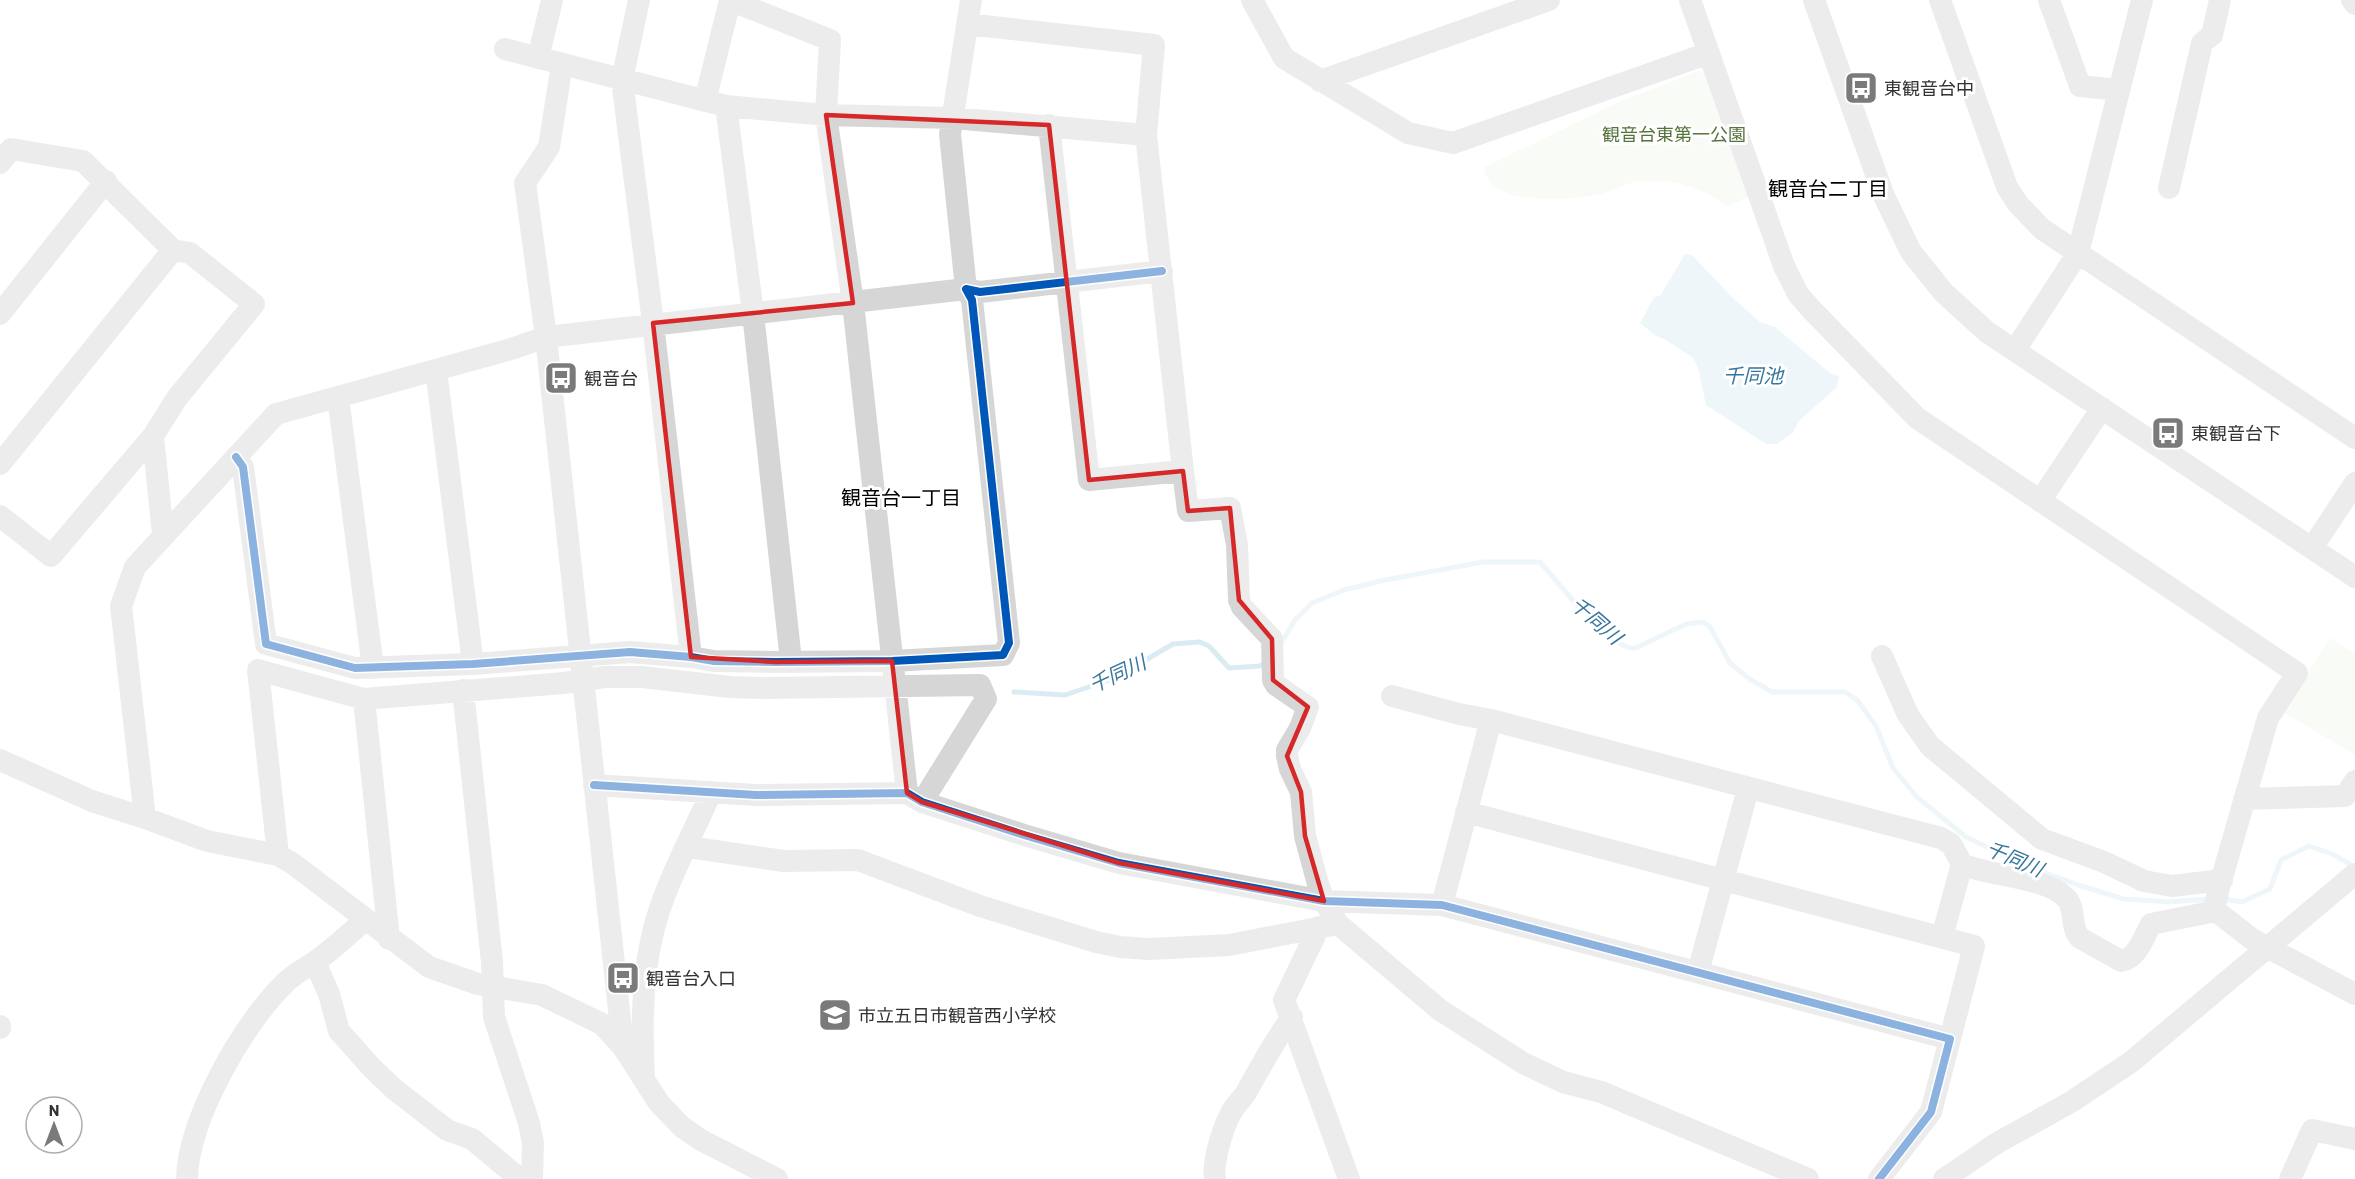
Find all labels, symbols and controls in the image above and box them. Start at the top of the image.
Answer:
bus stop icon: 東観音台中 [1843,70,1879,106]
place label: 東観音台中 [1884,77,1974,99]
park label: 観音台東第一公園 [1602,123,1746,145]
district label: 観音台二丁目 [1768,176,1888,200]
bus stop icon: 観音台 [543,360,579,396]
water label: 千同池 [1723,363,1785,387]
place label: 観音台 [584,367,638,389]
bus stop icon: 東観音台下 [2150,415,2186,451]
place label: 東観音台下 [2191,422,2281,444]
district label: 観音台一丁目 [841,485,961,509]
water label: 千同川 [1566,591,1629,650]
water label: 千同川 [1085,649,1151,697]
water label: 千同川 [1983,835,2049,882]
bus stop icon: 観音台入口 [605,960,641,996]
place label: 観音台入口 [646,967,736,989]
school or university icon: 市立五日市観音西小学校 [817,997,853,1033]
place label: 市立五日市観音西小学校 [858,1004,1056,1026]
north arrow [24,1095,84,1155]
text: N [49,1100,59,1119]

